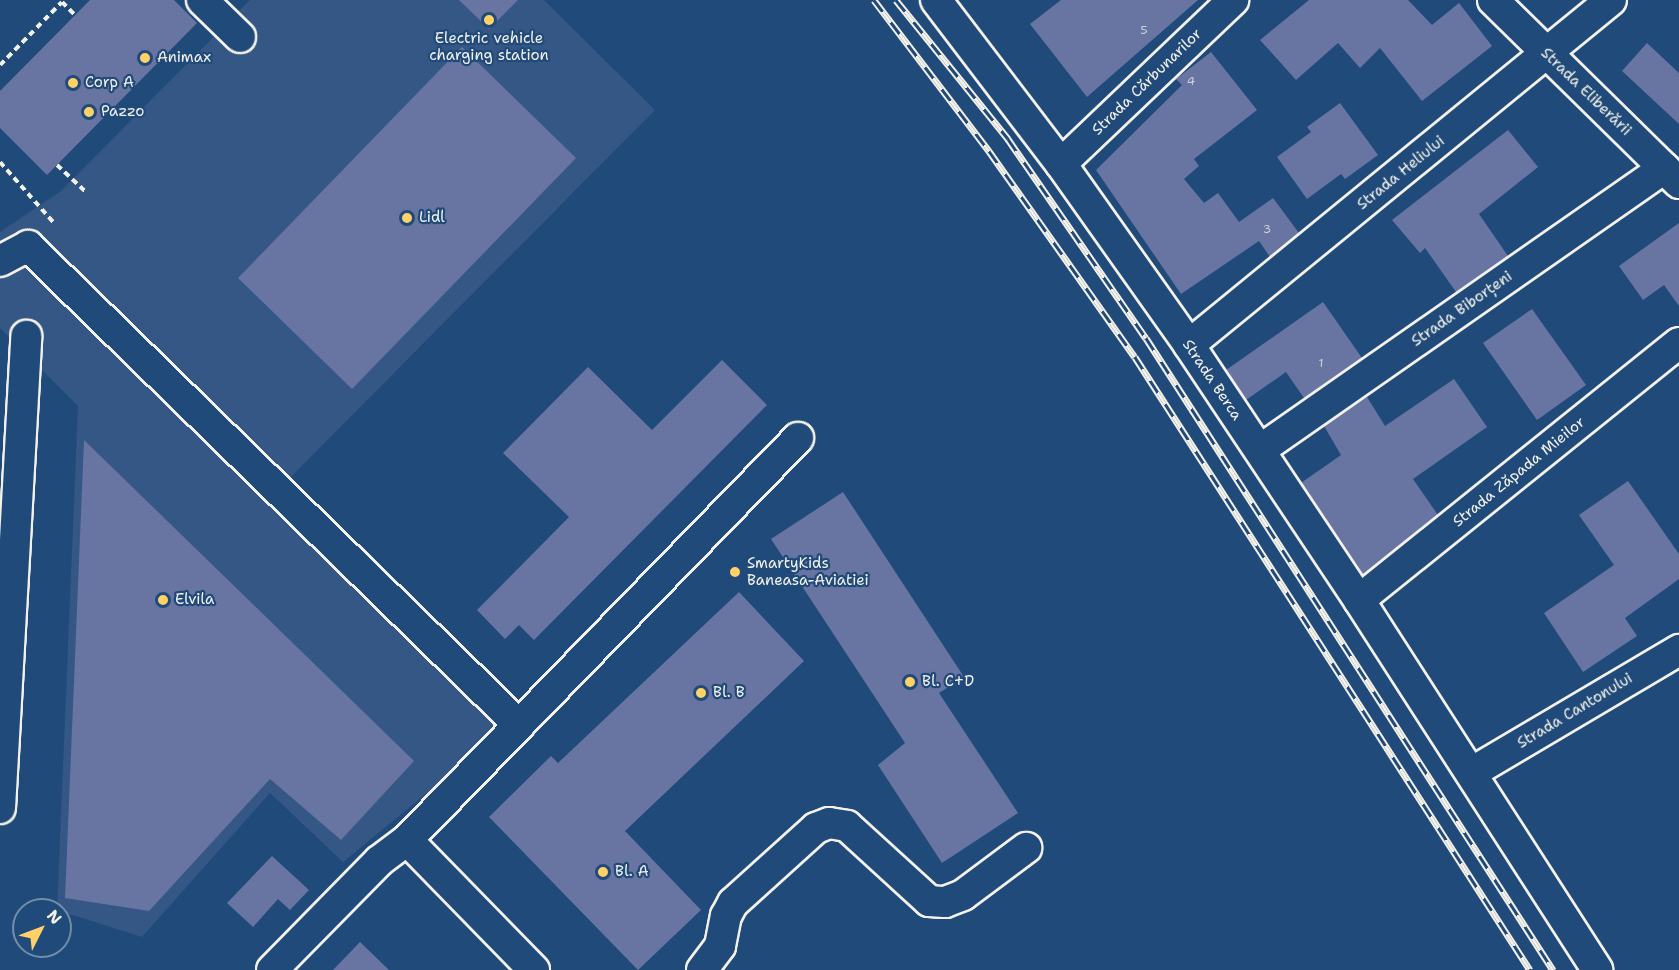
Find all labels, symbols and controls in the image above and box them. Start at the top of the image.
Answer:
marker: Electric vehicle charging station [482,13,496,27]
house number: 5 [1140,24,1148,38]
street label: Strada Cărbunarilor [1088,25,1206,139]
place label: Electric vehicle charging station [429,29,549,64]
street label: Strada Eliberării [1537,44,1635,140]
place label: Animax [157,49,211,67]
marker: Animax [138,51,152,65]
place label: Corp A [85,74,134,92]
house number: 4 [1187,75,1195,89]
marker: Corp A [66,76,80,90]
place label: Pazzo [101,103,144,121]
marker: Pazzo [82,105,96,119]
street label: Strada Heliului [1354,132,1448,214]
place label: Lidl [419,209,445,227]
marker: Lidl [400,211,414,225]
house number: 3 [1263,223,1271,237]
street label: Strada Biborțeni [1408,267,1516,351]
street label: Strada Berca [1178,336,1246,424]
house number: 1 [1318,357,1324,371]
street label: Strada Zăpada Mieilor [1449,413,1589,531]
place label: SmartyKids Baneasa-Aviatiei [747,554,869,589]
marker: SmartyKids Baneasa-Aviatiei [728,565,742,579]
place label: Elvila [175,591,214,609]
marker: Elvila [156,593,170,607]
street label: Strada Cantonului [1514,669,1636,753]
place label: Bl. C+D [922,673,974,691]
marker: Bl. C+D [903,675,917,689]
place label: Bl. B [713,684,745,702]
marker: Bl. B [694,686,708,700]
place label: Bl. A [615,863,649,881]
marker: Bl. A [596,865,610,879]
north arrow [12,898,72,958]
text: N [42,905,66,929]

